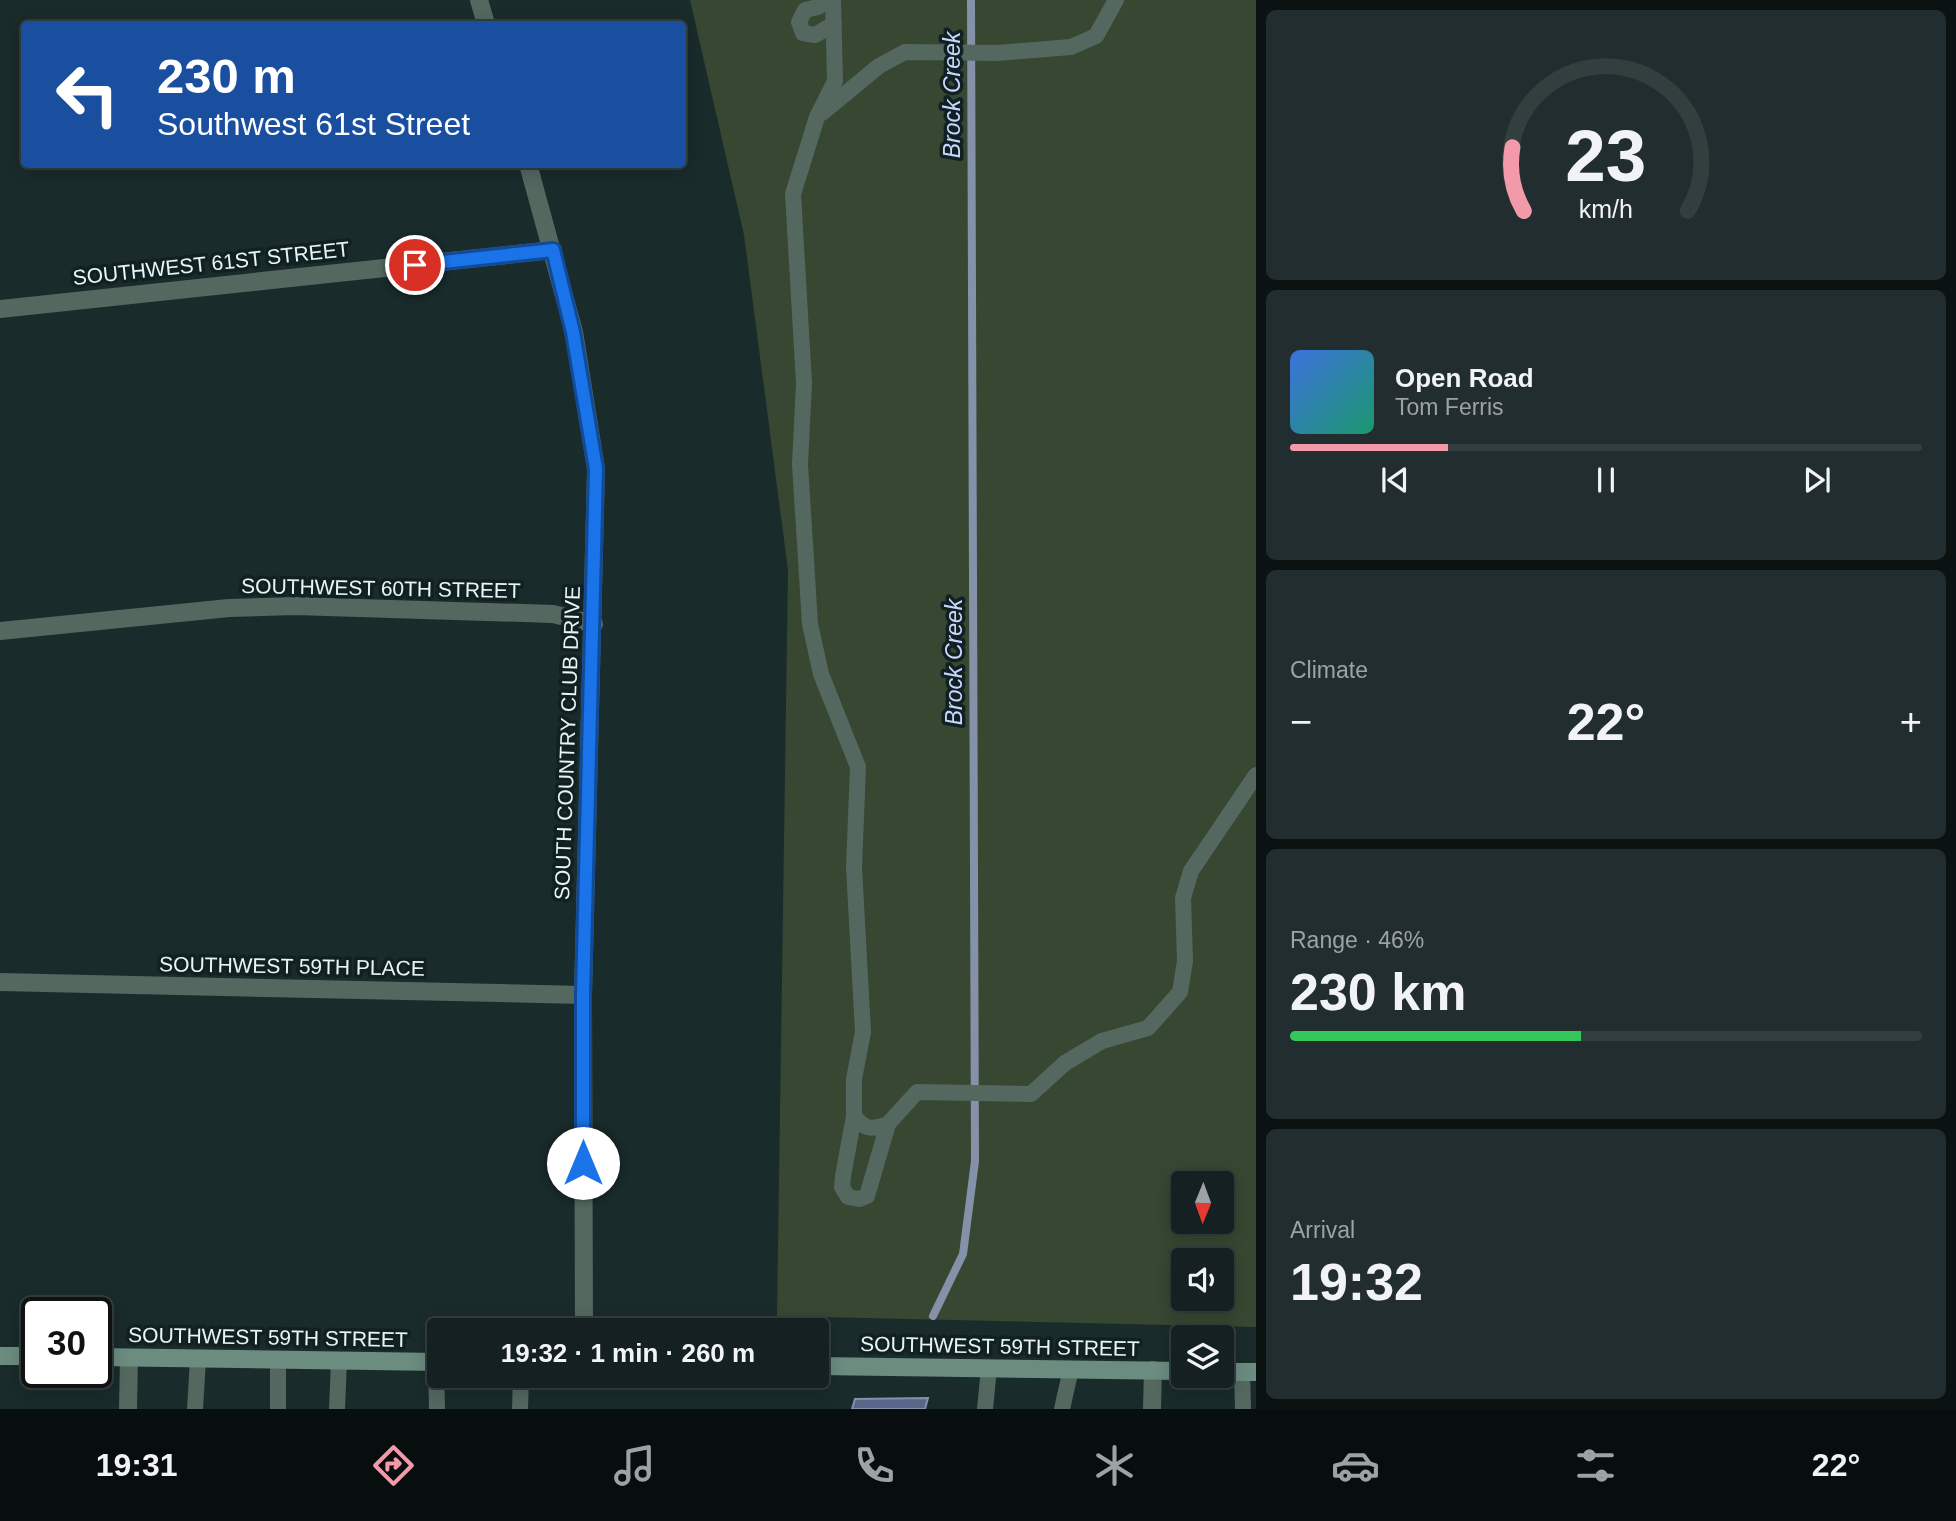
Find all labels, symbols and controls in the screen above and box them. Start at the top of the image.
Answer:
water label: Brock Creek [939,30,965,158]
icon: left [42,49,133,140]
text: 230 m [157,49,296,103]
text: Southwest 61st Street [157,106,470,142]
text: 23 [1566,115,1646,196]
text: km/h [1579,195,1633,223]
pin [385,235,445,295]
street label: SOUTHWEST 61ST STREET [72,237,351,289]
icon: arrive [396,246,434,284]
text: Open Road [1395,363,1534,393]
text: Tom Ferris [1395,394,1504,420]
icon: previous [1376,461,1414,499]
icon: pause [1587,461,1625,499]
icon: next [1798,461,1836,499]
street label: SOUTHWEST 60TH STREET [241,574,521,602]
street label: SOUTH COUNTRY CLUB DRIVE [550,586,584,900]
water label: Brock Creek [941,597,967,725]
text: Climate [1290,657,1368,683]
text: 22° [1567,693,1645,751]
text: − [1290,701,1312,743]
text: + [1900,701,1922,743]
text: Range · 46% [1290,927,1424,953]
street label: SOUTHWEST 59TH PLACE [159,952,425,980]
text: 230 km [1290,963,1466,1021]
position arrow [546,1126,620,1200]
north arrow [1171,1171,1234,1234]
map controls [1171,1171,1234,1388]
text: Arrival [1290,1217,1355,1243]
button: sound [1171,1248,1234,1311]
text: 19:32 [1290,1253,1423,1311]
speed limit sign: 30 [21,1297,112,1388]
street label: SOUTHWEST 59TH STREET [128,1323,408,1351]
button: layers [1171,1325,1234,1388]
street label: SOUTHWEST 59TH STREET [860,1332,1140,1360]
text: 19:32 · 1 min · 260 m [501,1338,755,1368]
icon: directions [369,1441,418,1490]
icon: music [610,1441,659,1490]
icon: phone [850,1441,899,1490]
icon: climate [1090,1441,1139,1490]
icon: car [1331,1441,1380,1490]
icon: filters [1571,1441,1620,1490]
text: 19:31 [96,1447,178,1483]
text: 22° [1812,1447,1860,1483]

